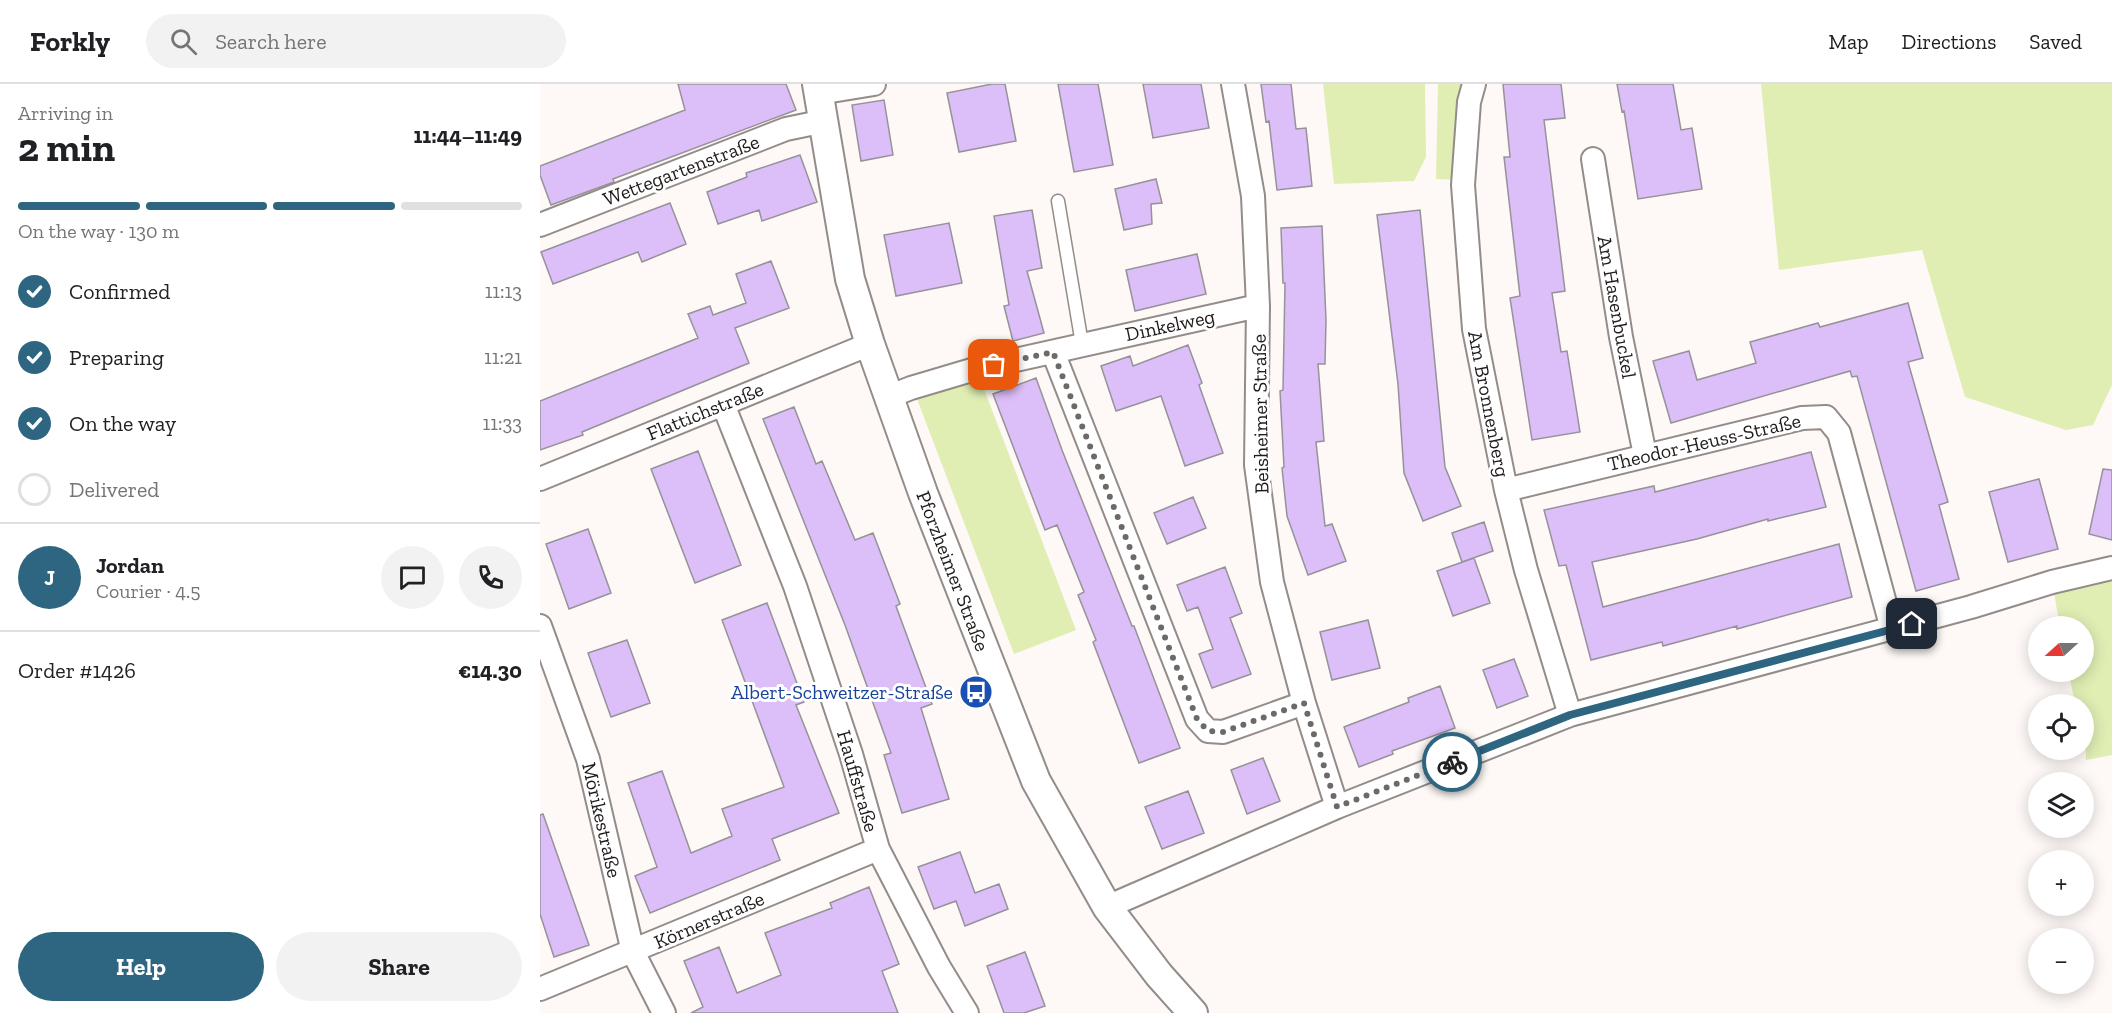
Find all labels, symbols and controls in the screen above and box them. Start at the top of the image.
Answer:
search box [146,14,566,68]
text: Forkly [30,25,110,58]
icon: search [167,25,200,58]
text: Search here [215,28,327,55]
text: Map [1829,29,1869,54]
text: Directions [1902,29,1996,54]
text: Saved [2029,29,2082,54]
text: Arriving in [18,101,113,125]
text: 11:44–11:49 [413,122,522,149]
text: 2 min [18,124,115,171]
street label: Wettegartenstraße [599,129,763,211]
text: On the way · 130 m [18,219,179,243]
street label: Am Hasenbuckel [1593,234,1641,380]
icon: check [18,275,51,308]
text: Confirmed [69,278,170,305]
text: 11:13 [485,279,522,303]
street label: Dinkelweg [1123,304,1217,346]
street label: Am Bronnenberg [1463,329,1515,479]
street label: Beisheimer Straße [1247,334,1273,494]
pin [968,339,1019,390]
icon: check [18,341,51,374]
text: Preparing [69,344,164,371]
text: 11:21 [484,345,522,369]
icon: bag [977,348,1010,381]
street label: Flattichstraße [643,377,767,445]
icon: check [18,407,51,440]
street label: Theodor-Heuss-Straße [1605,408,1803,476]
text: On the way [69,410,176,437]
text: 11:33 [483,411,522,435]
text: Delivered [69,476,159,503]
street label: Pforzheimer Straße [911,487,995,655]
button: chat [381,546,444,609]
button: phone [459,546,522,609]
text: Jordan [96,552,164,579]
text: J [44,564,55,591]
text: Courier · 4.5 [96,579,201,603]
pin [1886,598,1937,649]
icon: home [1895,607,1928,640]
north arrow [2028,616,2094,682]
map controls [2028,616,2094,994]
text: Order #1426 [18,657,136,684]
text: €14.30 [458,657,522,684]
bus stop icon: Albert-Schweitzer-Straße [958,674,994,710]
place label: Albert-Schweitzer-Straße [731,680,953,704]
button: locate [2028,694,2094,760]
street label: Hauffstraße [832,727,884,835]
courier [1422,732,1482,792]
icon: bike [1436,746,1469,779]
street label: Mörikestraße [577,760,627,880]
button: layers [2028,772,2094,838]
button: + [2028,850,2094,916]
street label: Körnerstraße [650,886,768,954]
button: − [2028,928,2094,994]
button: Help [18,932,264,1001]
button: Share [276,932,522,1001]

